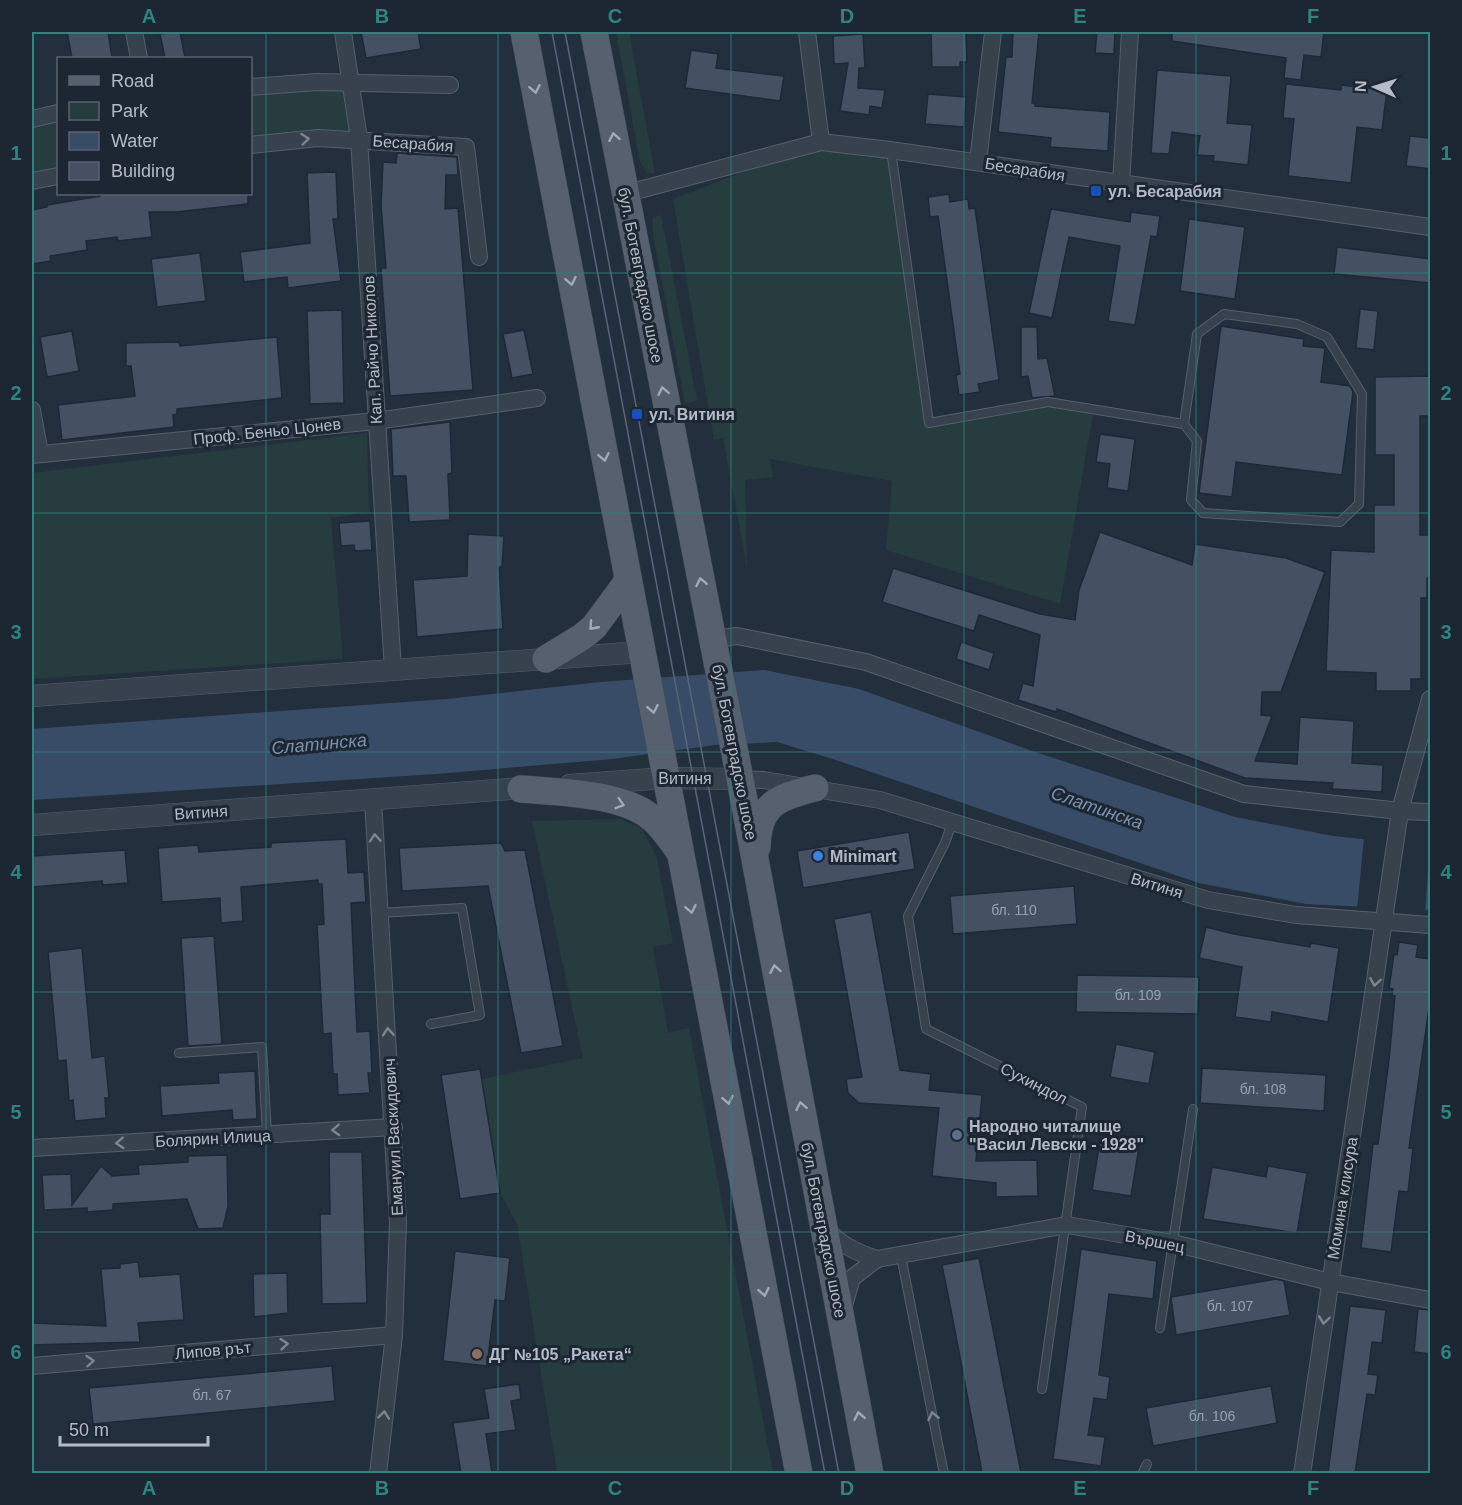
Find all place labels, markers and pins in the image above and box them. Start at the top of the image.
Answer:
place label: ул. Бесарабия [1108,183,1222,200]
marker: ул. Бесарабия [1089,184,1103,198]
place label: ул. Витиня [649,406,735,423]
marker: ул. Витиня [630,407,644,421]
place label: Minimart [830,848,897,865]
marker: Minimart [811,849,825,863]
place label: Народно читалище "Васил Левски - 1928" [969,1118,1144,1153]
marker: Народно читалище "Васил Левски - 1928" [950,1128,964,1142]
place label: ДГ №105 „Ракета“ [489,1346,632,1363]
marker: ДГ №105 „Ракета“ [470,1347,484,1361]

